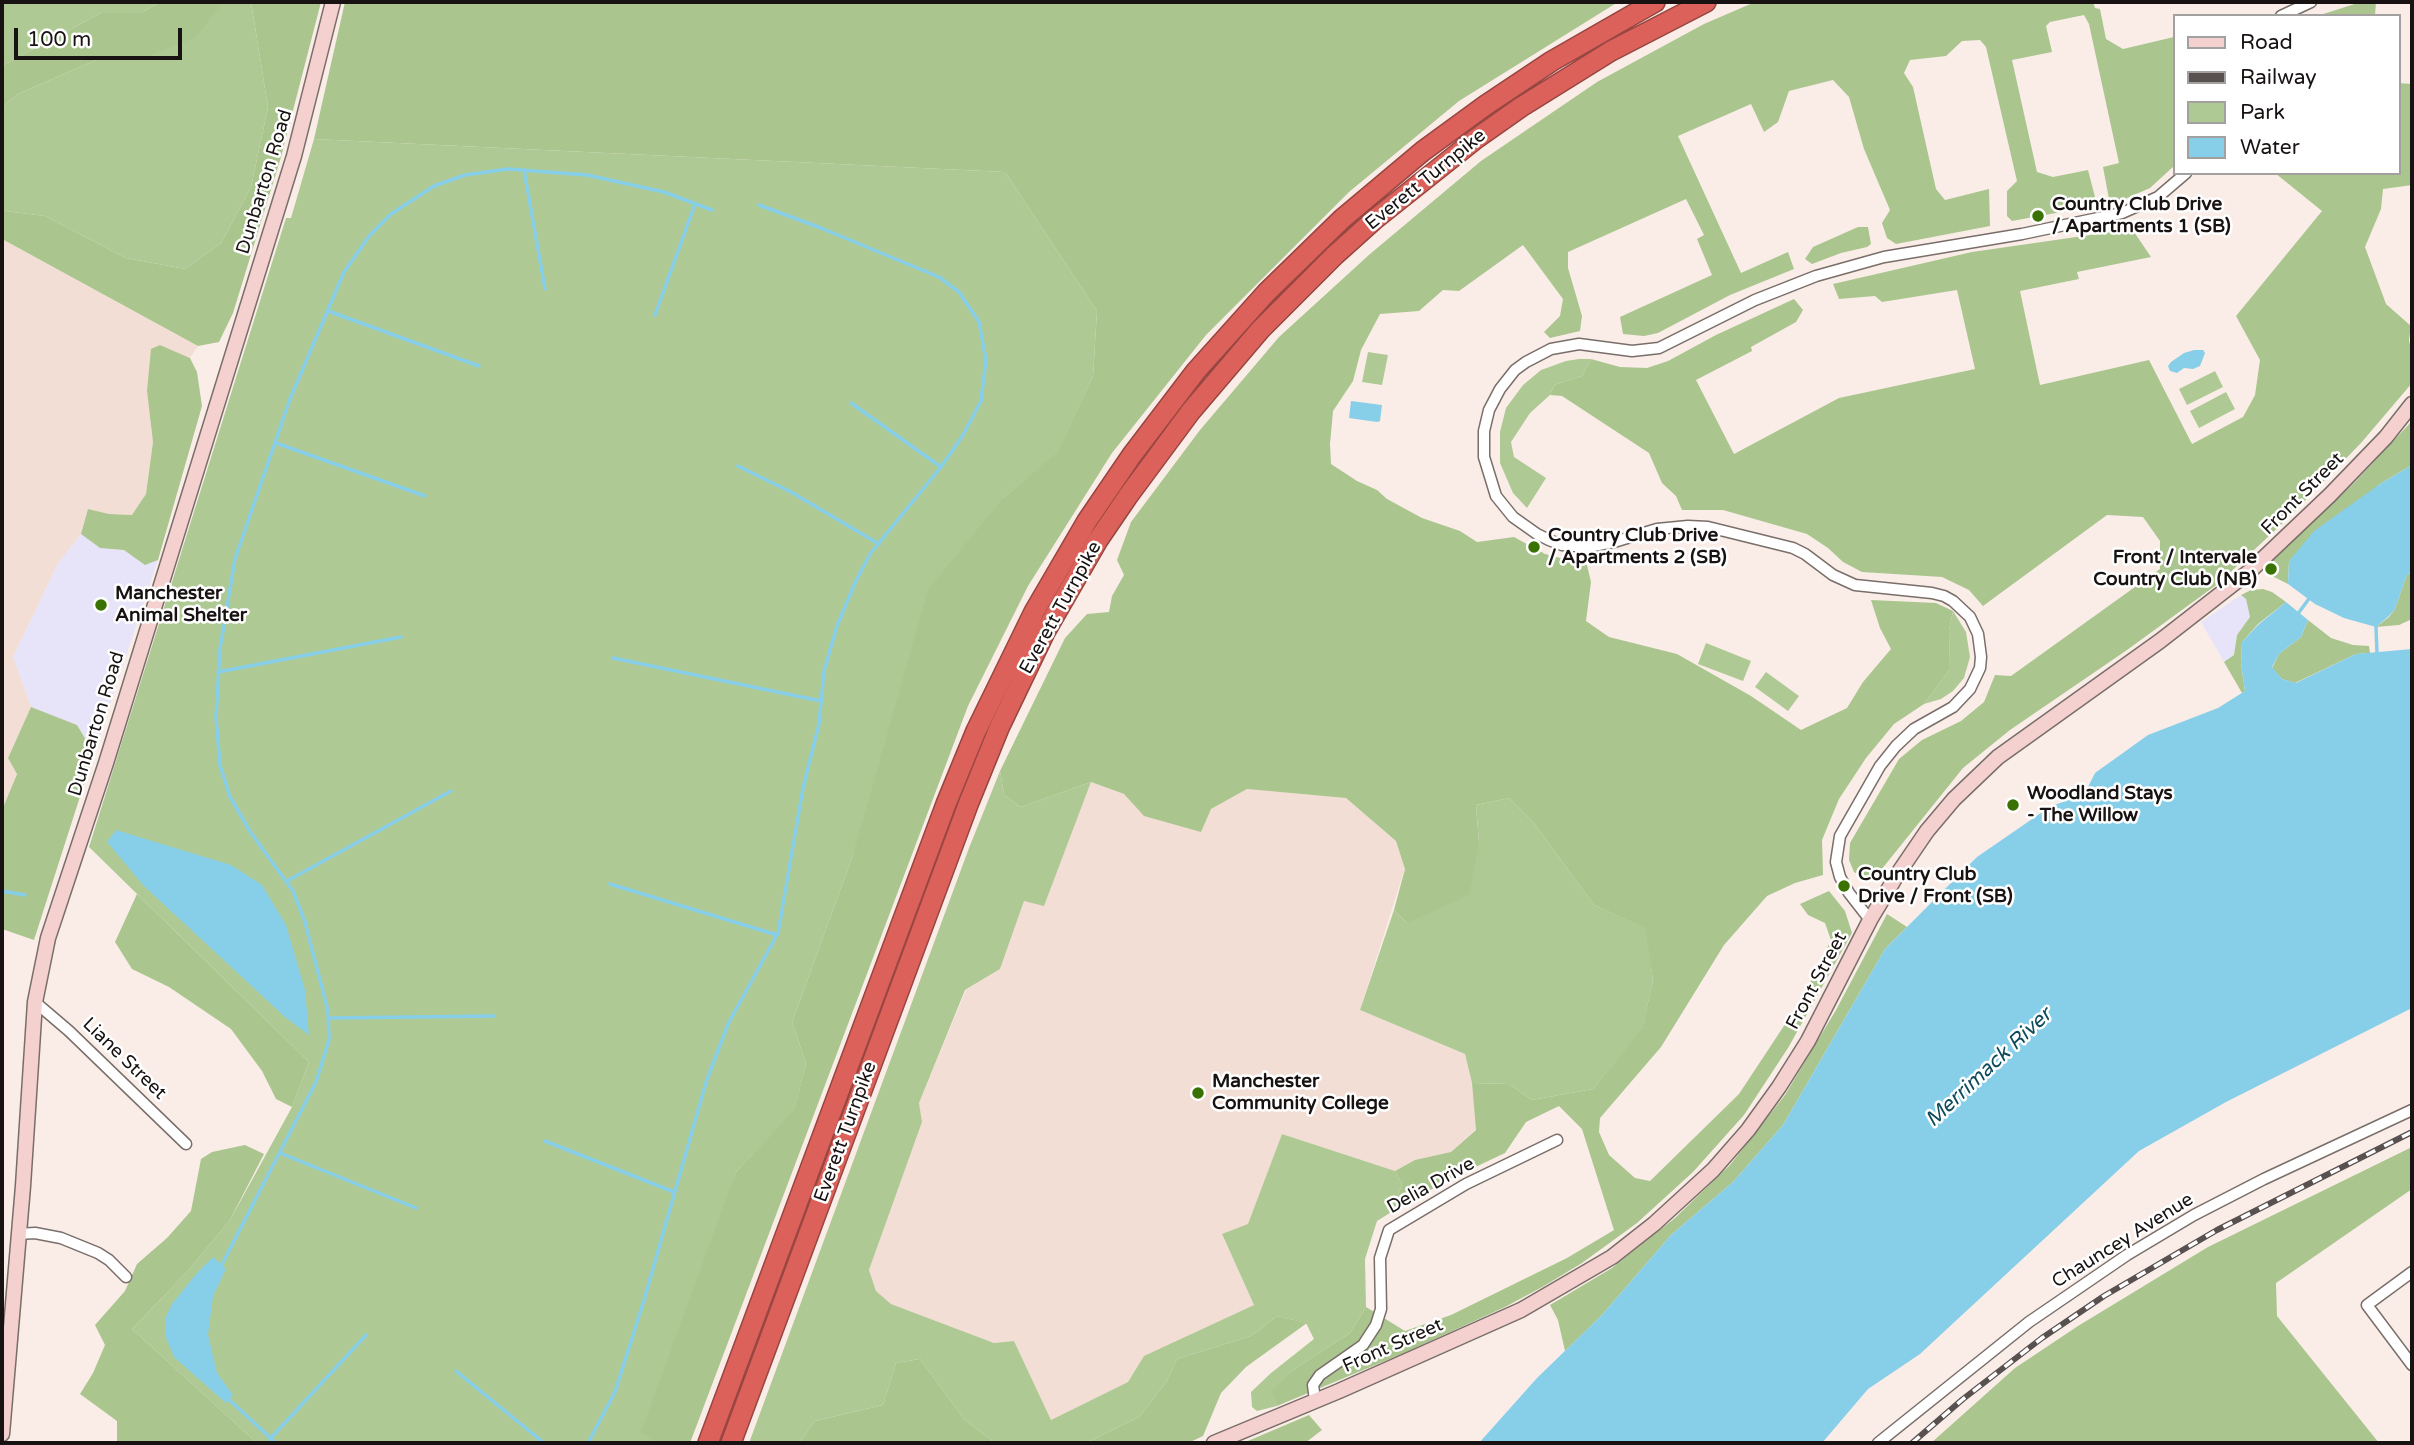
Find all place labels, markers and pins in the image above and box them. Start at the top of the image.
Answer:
place label: Country Club Drive / Apartments 1 (SB) [2052,194,2231,238]
marker: Country Club Drive / Apartments 1 (SB) [2030,208,2046,224]
place label: Country Club Drive / Apartments 2 (SB) [1548,525,1727,569]
marker: Country Club Drive / Apartments 2 (SB) [1526,539,1542,555]
place label: Front / Intervale Country Club (NB) [2093,547,2257,591]
marker: Front / Intervale Country Club (NB) [2263,561,2279,577]
place label: Manchester Animal Shelter [115,583,247,627]
marker: Manchester Animal Shelter [93,597,109,613]
place label: Woodland Stays - The Willow [2027,783,2173,827]
marker: Woodland Stays - The Willow [2005,797,2021,813]
place label: Country Club Drive / Front (SB) [1858,864,2013,908]
marker: Country Club Drive / Front (SB) [1836,878,1852,894]
place label: Manchester Community College [1212,1071,1389,1115]
marker: Manchester Community College [1190,1085,1206,1101]

